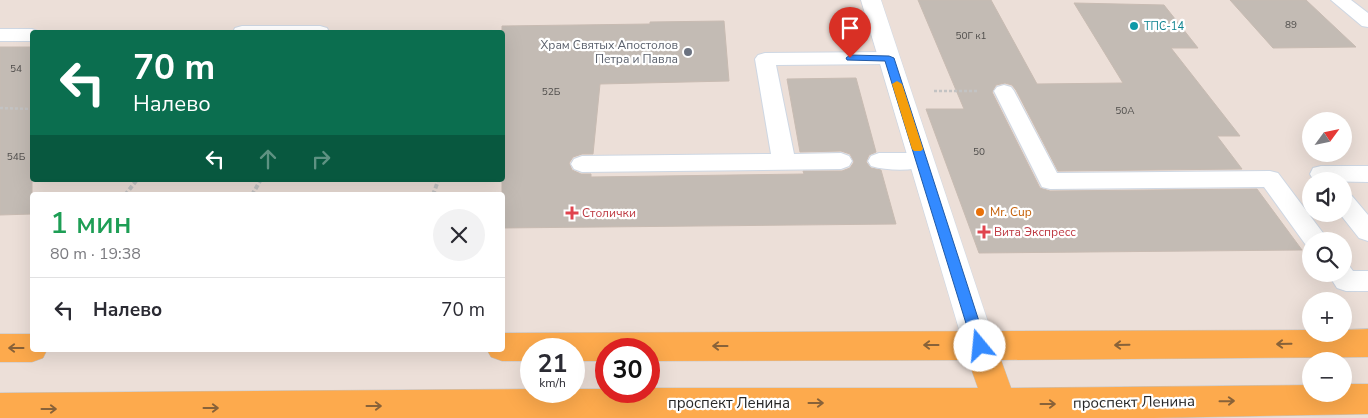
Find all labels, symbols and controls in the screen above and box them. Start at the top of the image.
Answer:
pin [829,7,871,58]
icon: arrive [836,14,864,42]
house number: 89 [1285,18,1297,32]
place label: ТПС-14 [1144,19,1184,34]
marker: ТПС-14 [1128,20,1140,32]
house number: 50Г к1 [955,29,987,43]
place label: Храм Святых Апостолов Петра и Павла [540,37,678,67]
text: 70 m [133,44,215,91]
marker: Храм Святых Апостолов Петра и Павла [682,46,694,58]
icon: left [50,50,115,115]
house number: 54 [10,62,22,76]
house number: 52Б [542,85,561,99]
text: Налево [133,89,211,119]
house number: 50А [1115,104,1135,118]
north arrow [1302,112,1352,162]
map controls [1302,112,1352,402]
icon: left [201,145,229,173]
icon: ahead [254,145,282,173]
icon: right [307,145,335,173]
house number: 50 [973,145,985,159]
house number: 54Б [7,150,26,164]
button: sound [1302,172,1352,222]
text: 1 мин [50,203,132,244]
place label: Mr. Cup [990,204,1032,220]
place label: Столички [582,205,636,221]
marker: Mr. Cup [974,206,986,218]
marker: Столички [566,207,578,219]
button: close [433,209,485,261]
place label: Вита Экспресс [994,224,1076,240]
marker: Вита Экспресс [978,226,990,238]
button: search [1302,232,1352,282]
text: 80 m · 19:38 [50,243,141,265]
button: + [1302,292,1352,342]
icon: left [50,296,78,324]
text: Налево [93,297,162,323]
text: 70 m [441,297,485,323]
position arrow [953,319,1005,371]
speed limit sign: 30 [595,338,660,403]
one-way arrow [1277,339,1293,349]
one-way arrow [712,341,728,351]
one-way arrow [923,341,939,350]
one-way arrow [1114,341,1130,350]
one-way arrow [9,343,25,353]
text: 21 [537,347,568,381]
button: − [1302,352,1352,402]
text: km/h [539,375,566,391]
street label: проспект Ленина [1073,391,1195,413]
street label: проспект Ленина [668,393,790,413]
one-way arrow [1219,396,1235,406]
one-way arrow [808,398,824,408]
one-way arrow [1040,399,1056,409]
one-way arrow [365,401,381,411]
one-way arrow [202,403,219,413]
one-way arrow [40,404,56,414]

